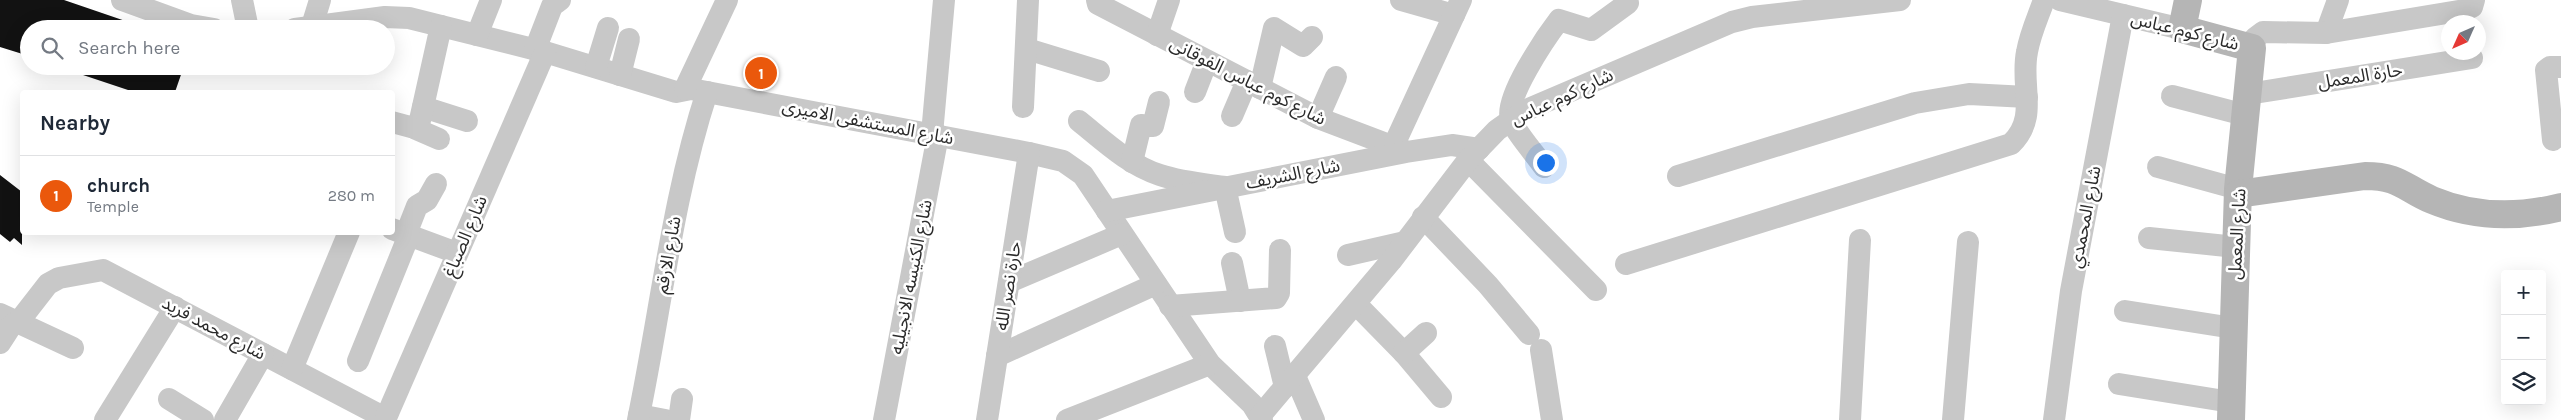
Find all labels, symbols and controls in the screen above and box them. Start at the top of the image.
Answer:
street label: شارع كوم عباس [2128,7,2241,58]
north arrow [2441,15,2486,60]
search box [20,20,395,75]
street label: شارع كوم عباس الفوقانى [1165,32,1330,133]
icon: search [38,34,66,62]
text: Search here [78,37,180,59]
pin: 1 [745,54,777,92]
street label: حارة المعمل [2316,58,2404,94]
street label: شارع كوم عباس [1507,64,1618,133]
street label: شارع المستشفى الاميرى [780,95,956,152]
text: Nearby [40,111,110,135]
your location [1533,150,1559,176]
street label: شارع الشريف [1244,154,1342,197]
street label: شارع المحمدي [2064,164,2109,271]
text: church [87,175,150,197]
text: 1 [53,186,59,205]
text: 280 m [328,186,375,205]
street label: شارع المعمل [2224,188,2253,280]
street label: شارع الصباغ [438,192,495,281]
text: Temple [87,197,139,216]
street label: شارع الكنيسه الانجيليه [885,198,940,357]
street label: شارع الارقم [650,215,689,296]
street label: حارة نصر الله [990,240,1026,332]
map controls [2501,270,2546,405]
button: + [2501,270,2546,315]
street label: شارع محمد فريد [157,291,270,367]
button: − [2501,315,2546,360]
button: layers [2501,360,2546,405]

